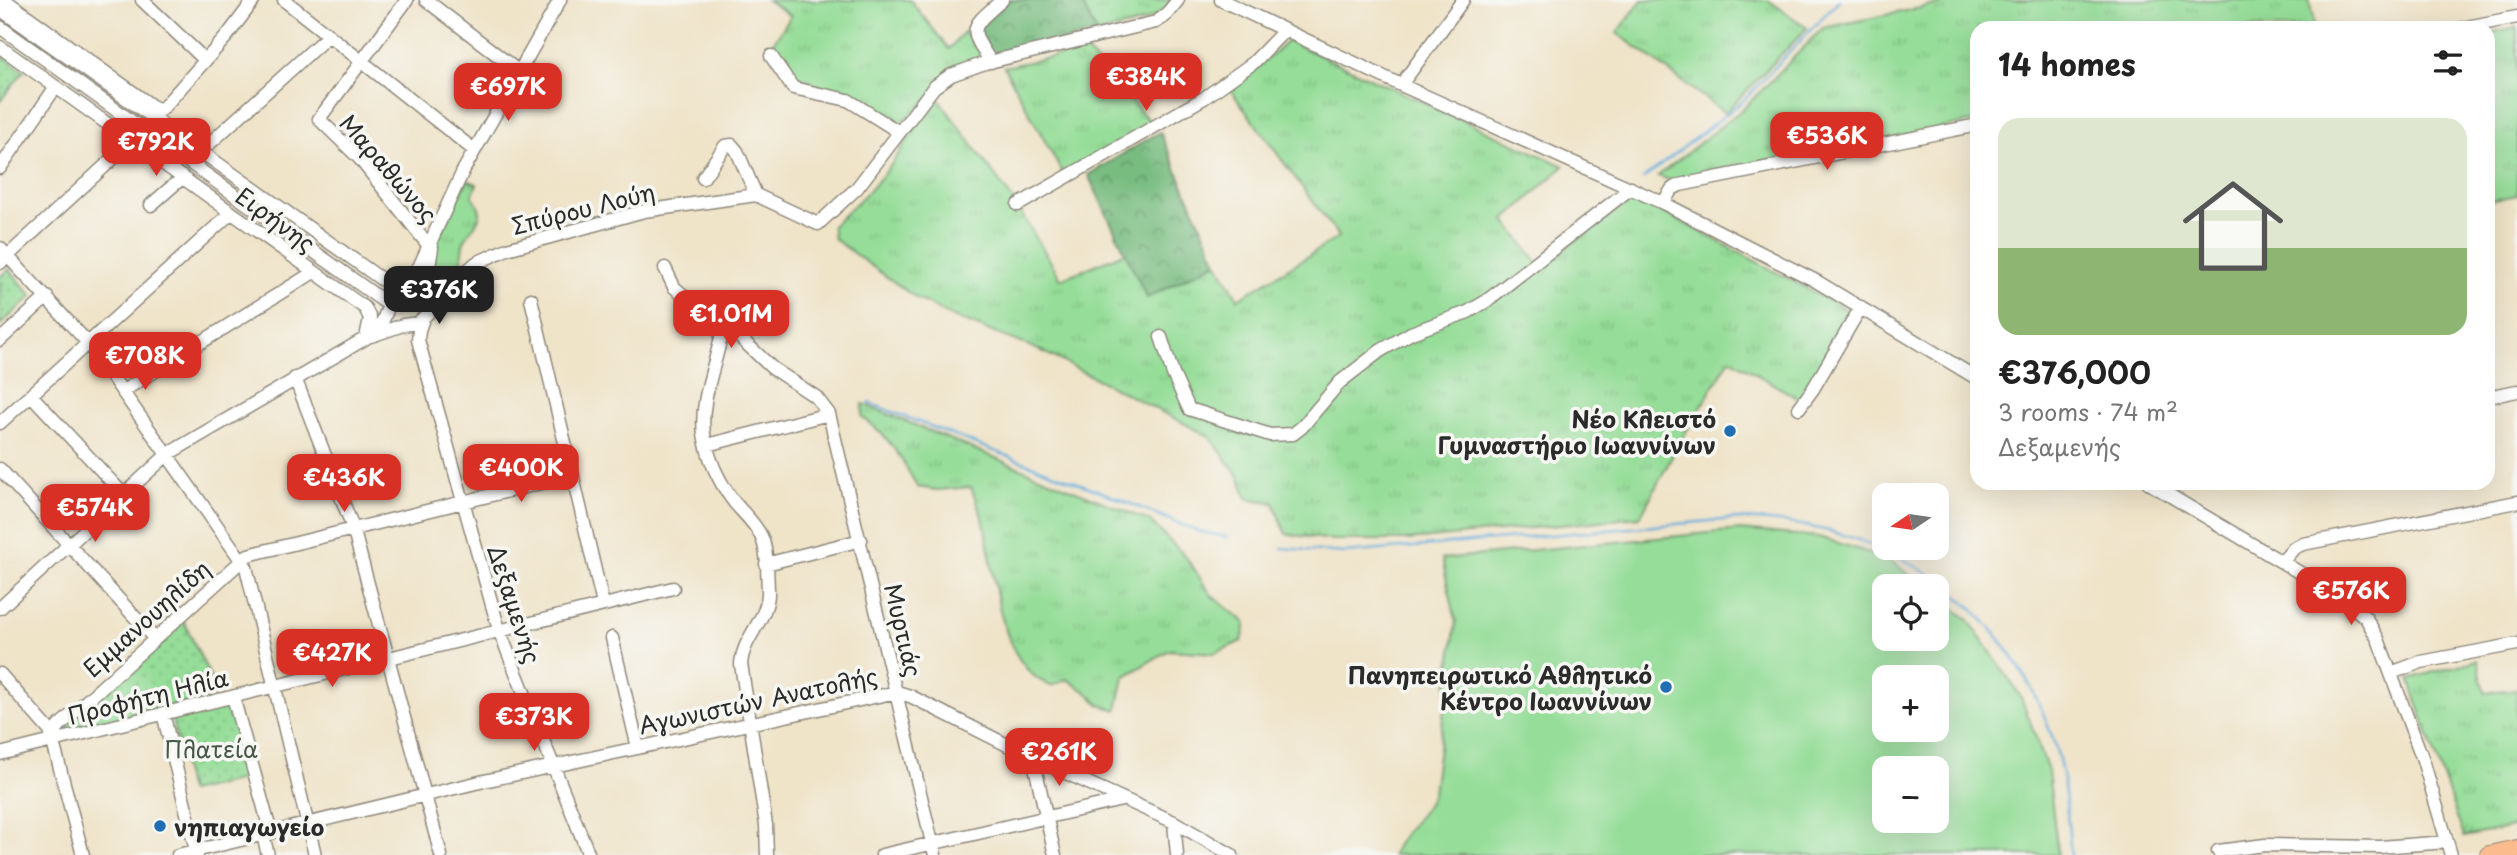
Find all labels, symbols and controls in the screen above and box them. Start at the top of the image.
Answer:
text: 14 homes [1998,41,2136,86]
icon: filters [2429,44,2467,82]
pin: €384K [1097,54,1195,113]
text: €384K [1106,58,1186,93]
pin: €697K [459,64,557,123]
text: €697K [470,68,546,103]
street label: Μαραθώνος [332,106,446,230]
pin: €536K [1778,113,1876,172]
text: €536K [1786,117,1868,152]
pin: €792K [107,118,205,178]
text: €792K [118,123,194,158]
icon: home [2170,163,2296,289]
street label: Σπύρου Λούη [508,173,658,243]
street label: Ειρήνης [229,178,323,260]
pin: €376K [390,266,488,326]
text: €376K [400,271,478,306]
pin: €1.01M [674,290,788,350]
text: €1.01M [689,295,773,330]
pin: €708K [96,332,194,392]
text: €708K [105,337,185,372]
text: €376,000 [1998,349,2151,394]
text: 3 rooms · 74 m² [1998,394,2178,429]
place label: Νέο Κλειστό Γυμναστήριο Ιωαννίνων [1438,401,1716,462]
marker: Νέο Κλειστό Γυμναστήριο Ιωαννίνων [1722,423,1738,439]
text: Δεξαμενής [1998,429,2121,464]
pin: €400K [472,444,570,504]
text: €400K [479,449,563,484]
pin: €436K [295,454,393,514]
text: €436K [303,459,385,494]
north arrow [1872,483,1950,560]
map controls [1872,483,1949,833]
pin: €574K [46,484,144,544]
text: €574K [56,489,134,524]
street label: Δεξαμενής [479,540,551,668]
street label: Εμμανουηλίδη [75,551,217,685]
pin: €576K [2302,568,2400,627]
text: €576K [2312,572,2390,607]
button: locate [1872,574,1949,651]
street label: Μυρτιάς [876,580,932,680]
pin: €427K [283,630,381,689]
text: €427K [292,634,372,669]
place label: Πανηπειρωτικό Αθλητικό Κέντρο Ιωαννίνων [1348,657,1652,718]
street label: Αγωνιστών Ανατολής [635,658,881,742]
street label: Προφήτη Ηλία [64,659,232,733]
button: + [1872,665,1949,742]
marker: Πανηπειρωτικό Αθλητικό Κέντρο Ιωαννίνων [1658,679,1674,695]
pin: €373K [485,694,583,753]
text: €373K [495,698,573,733]
pin: €261K [1010,728,1108,788]
park label: Πλατεία [164,731,258,766]
text: €261K [1021,733,1097,768]
button: − [1872,756,1949,833]
place label: νηπιαγωγείο [174,809,324,844]
marker: νηπιαγωγείο [152,818,168,834]

